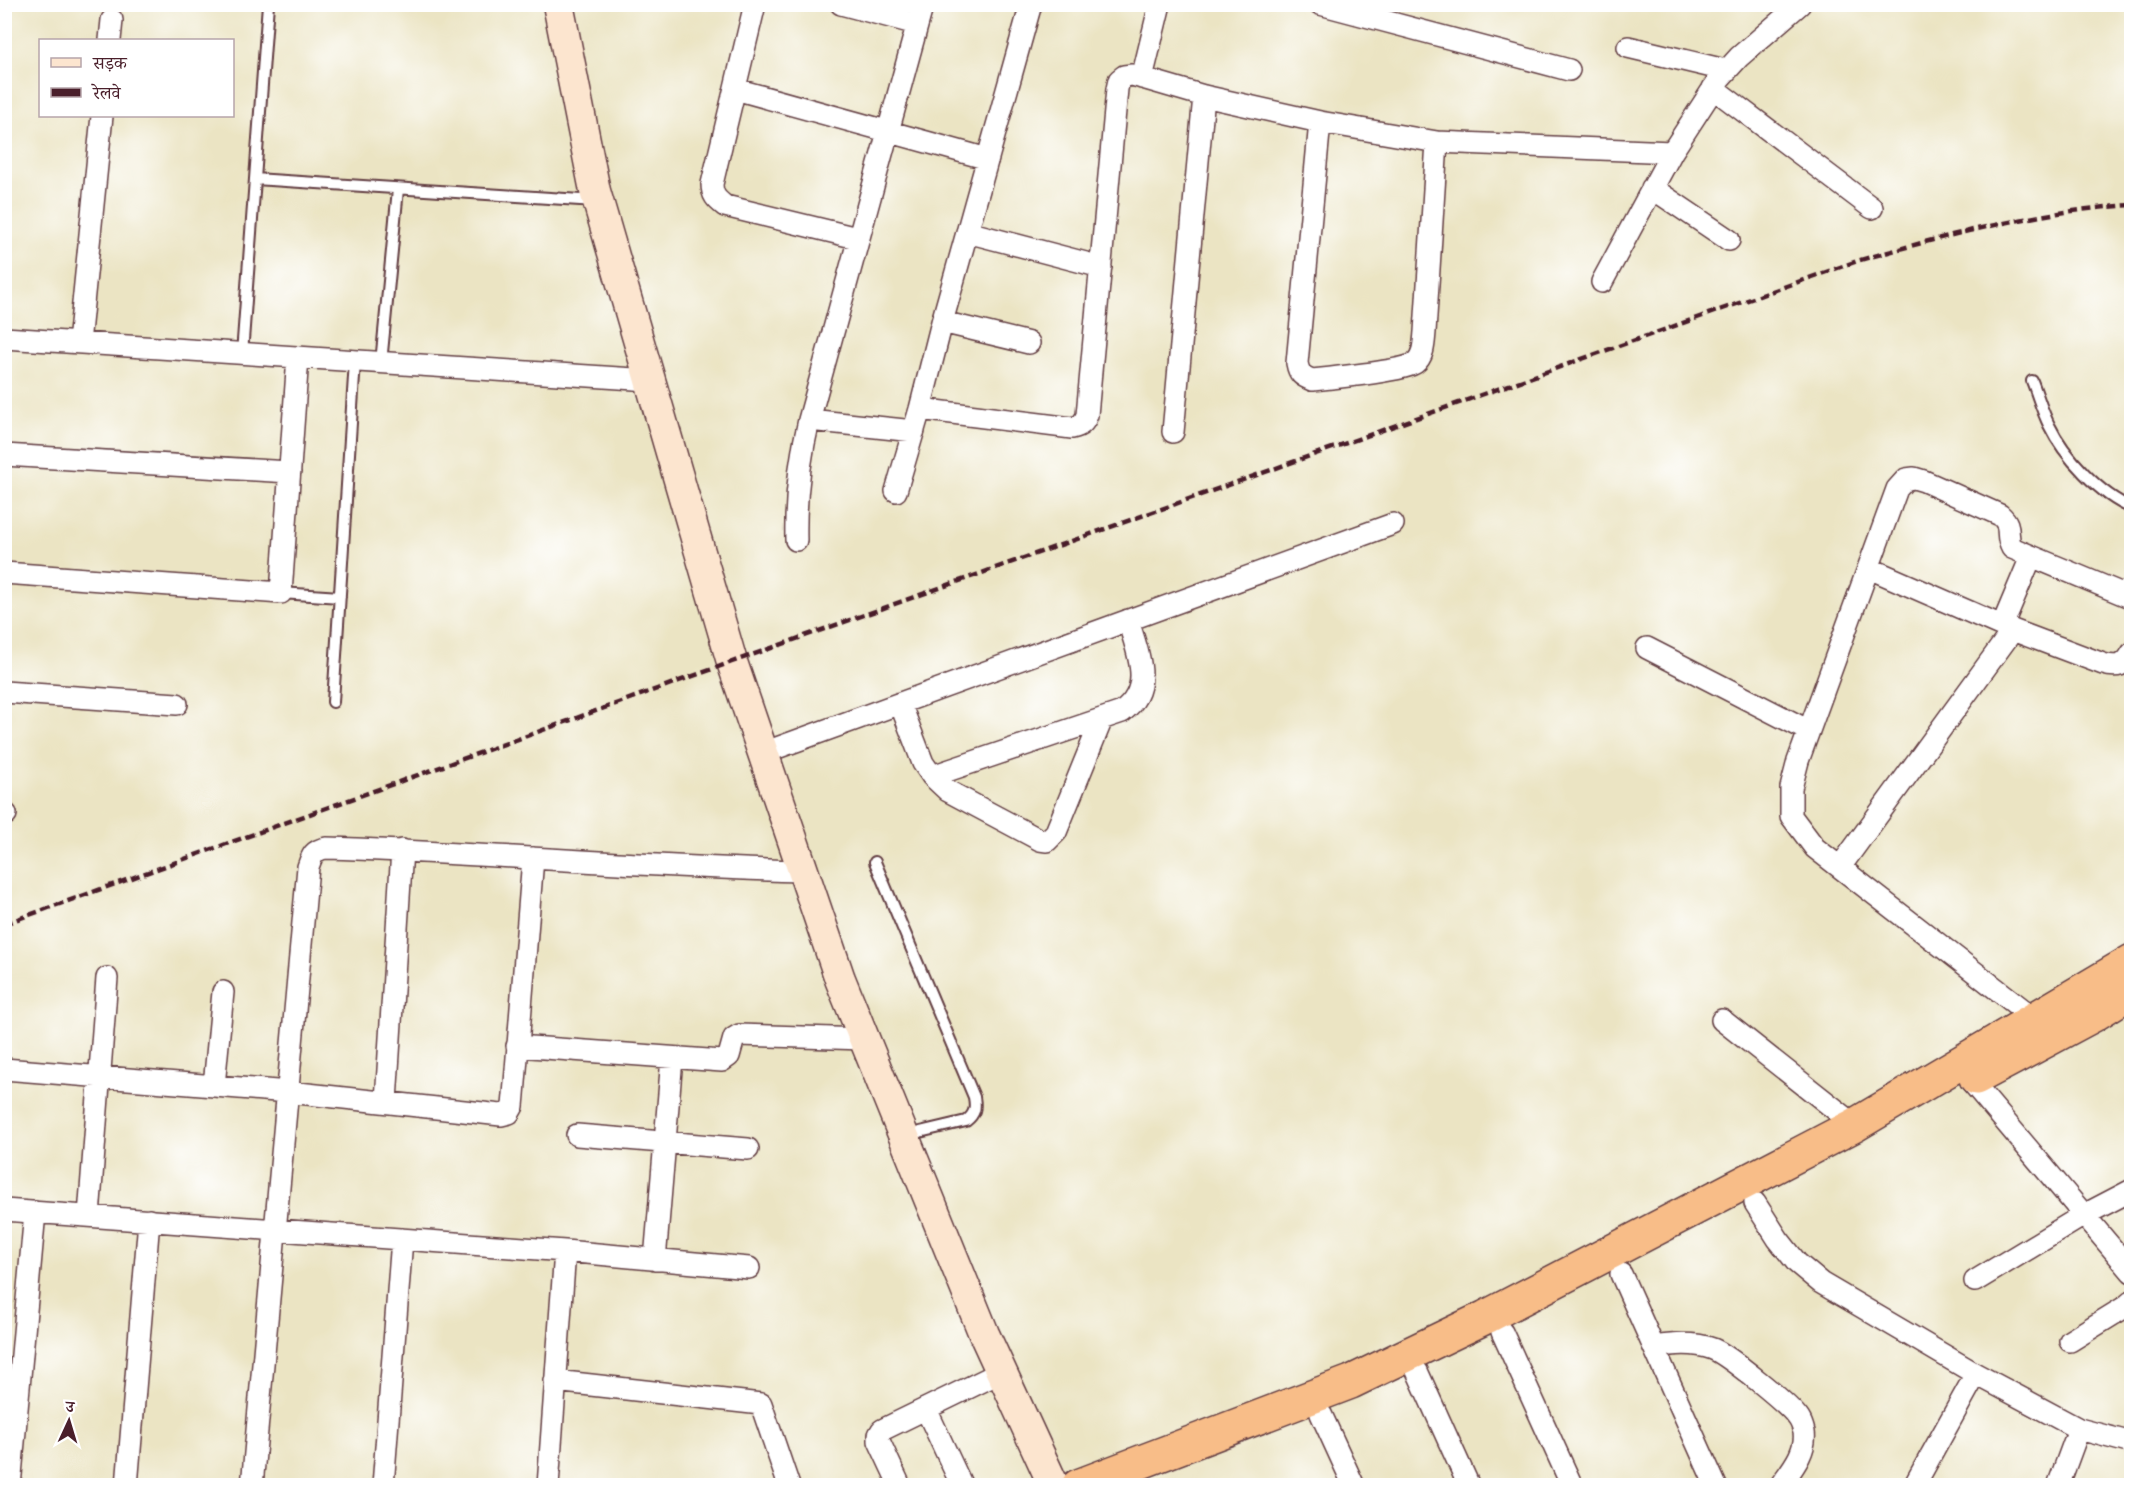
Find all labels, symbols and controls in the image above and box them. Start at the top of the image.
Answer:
legend [39,39,234,117]
text: सड़क [92,52,128,74]
text: रेलवे [91,82,122,104]
north arrow [39,1391,99,1451]
text: उ [64,1396,77,1416]

